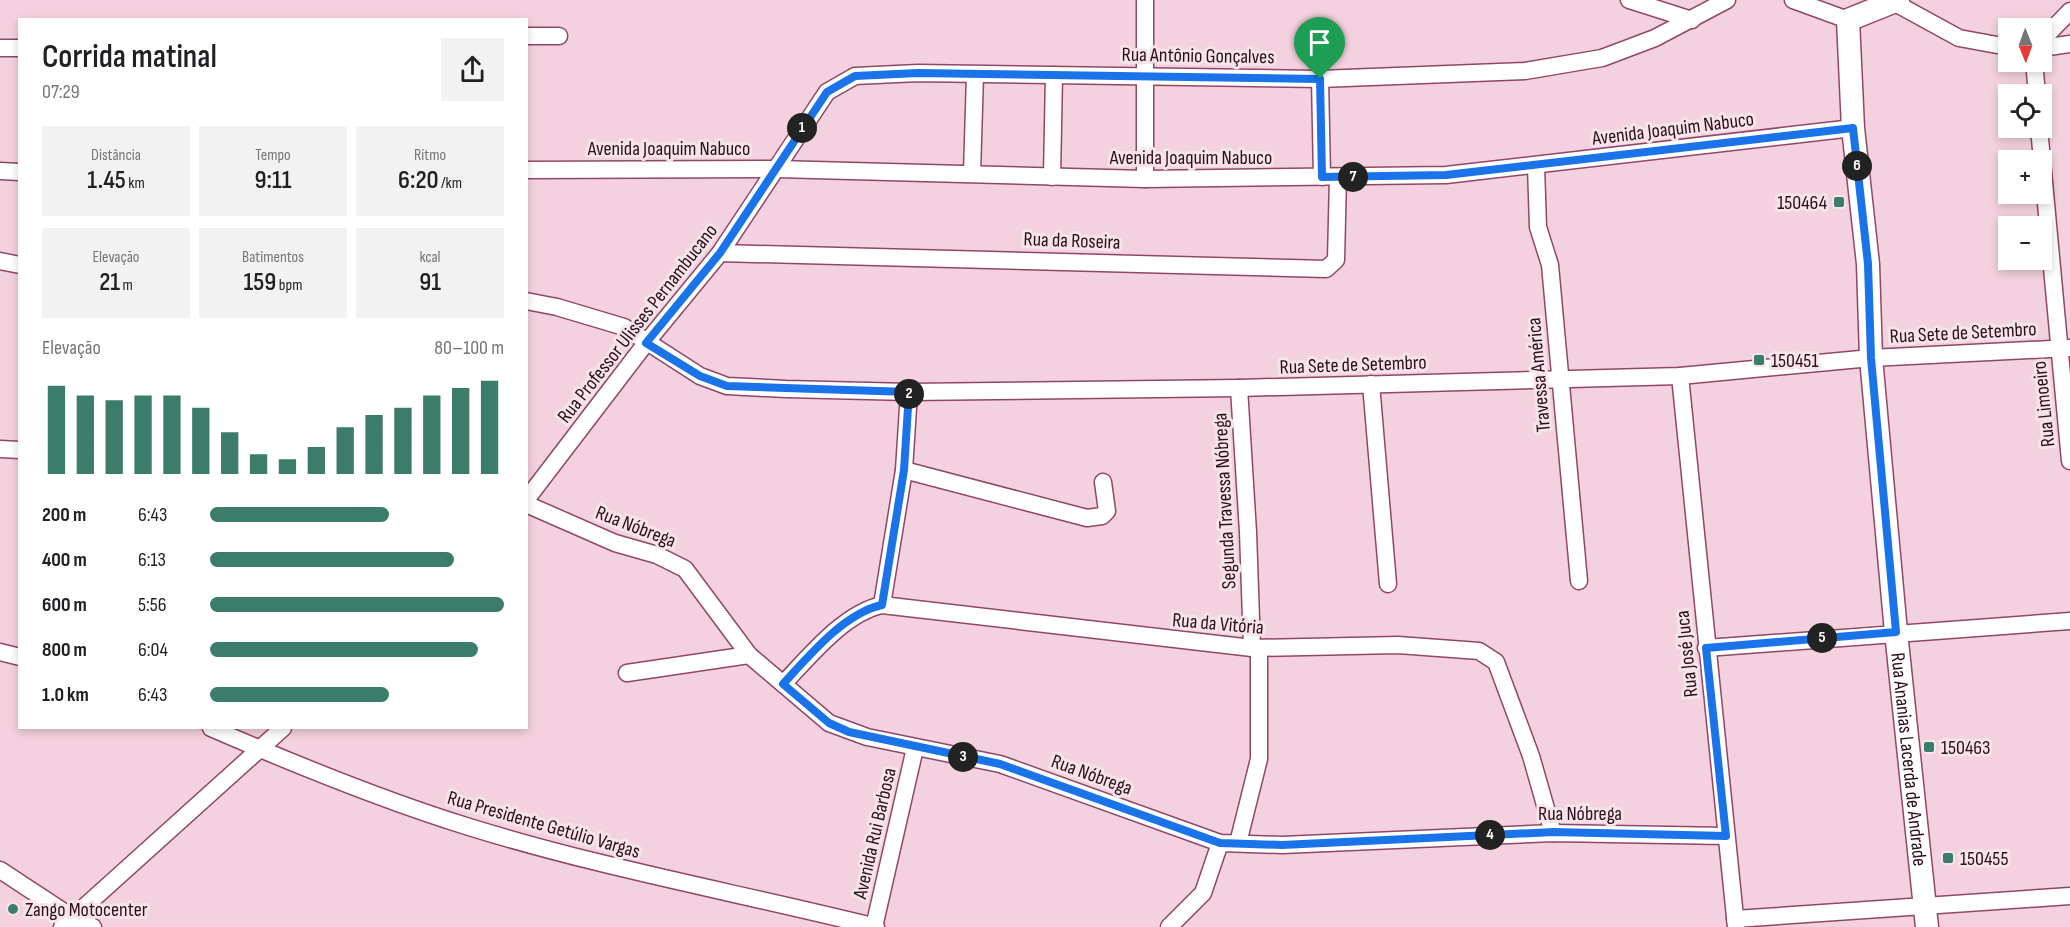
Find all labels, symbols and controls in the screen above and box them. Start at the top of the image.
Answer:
pin [1294,17,1345,79]
north arrow [1998,18,2052,72]
map controls [1998,18,2052,270]
icon: arrive [1303,26,1336,59]
text: Corrida matinal [42,37,217,77]
button: share [441,38,504,101]
street label: Rua Antônio Gonçalves [1121,43,1275,69]
text: 07:29 [42,80,80,104]
button: locate [1998,84,2052,138]
street label: Avenida Joaquim Nabuco [1590,107,1755,151]
pin: 1 [787,113,817,143]
text: 1 [799,118,805,137]
street label: Avenida Joaquim Nabuco [587,137,750,161]
text: Distância [91,146,141,165]
text: Tempo [255,146,291,165]
text: Ritmo [414,146,446,165]
street label: Avenida Joaquim Nabuco [1109,146,1272,170]
button: + [1998,150,2052,204]
pin: 6 [1842,151,1872,181]
text: 6 [1853,156,1861,175]
pin: 7 [1338,162,1368,192]
text: 1.45 [87,165,126,196]
text: 9:11 [255,165,291,196]
text: 6:20 [398,165,439,196]
text: 7 [1350,167,1356,186]
text: km [126,174,145,193]
text: /km [439,174,462,193]
place label: 150464 [1777,191,1827,215]
marker: 150464 [1832,195,1846,209]
button: − [1998,216,2052,270]
street label: Rua Professor Ulisses Pernambucano [553,219,723,428]
street label: Rua da Roseira [1023,227,1121,255]
text: Elevação [93,248,140,267]
text: Batimentos [242,248,304,267]
text: kcal [419,248,441,267]
text: 21 [99,267,120,298]
text: 159 [244,267,276,298]
text: 91 [419,267,441,298]
text: m [120,276,133,295]
text: bpm [276,276,302,295]
street label: Travessa América [1522,317,1556,433]
street label: Rua Sete de Setembro [1889,317,2037,349]
text: Elevação [42,336,101,360]
text: 80–100 m [434,336,504,360]
place label: 150451 [1771,349,1818,373]
street label: Rua Sete de Setembro [1279,350,1427,380]
marker: 150451 [1752,353,1766,367]
street label: Rua Limoeiro [2028,360,2060,448]
pin: 2 [894,379,924,409]
text: 2 [905,384,913,403]
street label: Segunda Travessa Nóbrega [1208,412,1242,590]
street label: Rua Nóbrega [592,501,679,553]
text: 200 m [42,503,86,527]
text: 6:43 [138,503,167,527]
text: 400 m [42,548,87,572]
text: 6:13 [138,548,166,572]
text: 600 m [42,593,87,617]
text: 5:56 [138,593,167,617]
street label: Rua da Vitória [1171,608,1265,640]
street label: Rua José Juca [1671,609,1703,699]
pin: 5 [1807,623,1837,653]
text: 5 [1818,628,1826,647]
text: 800 m [42,638,87,662]
text: 6:04 [138,638,168,662]
street label: Rua Ananias Lacerda de Andrade [1885,651,1932,867]
text: 1.0 km [42,683,89,707]
text: 6:43 [138,683,167,707]
place label: 150463 [1941,736,1990,760]
marker: 150463 [1922,740,1936,754]
pin: 3 [948,742,978,772]
text: 3 [959,747,967,766]
street label: Rua Nóbrega [1048,749,1135,801]
street label: Avenida Rui Barbosa [848,765,902,902]
street label: Rua Presidente Getúlio Vargas [445,786,643,864]
street label: Rua Nóbrega [1538,802,1622,826]
pin: 4 [1475,820,1505,850]
text: 4 [1486,825,1494,844]
place label: 150455 [1960,847,2008,871]
marker: 150455 [1941,851,1955,865]
place label: Zango Motocenter [25,898,148,922]
marker: Zango Motocenter [6,902,20,916]

